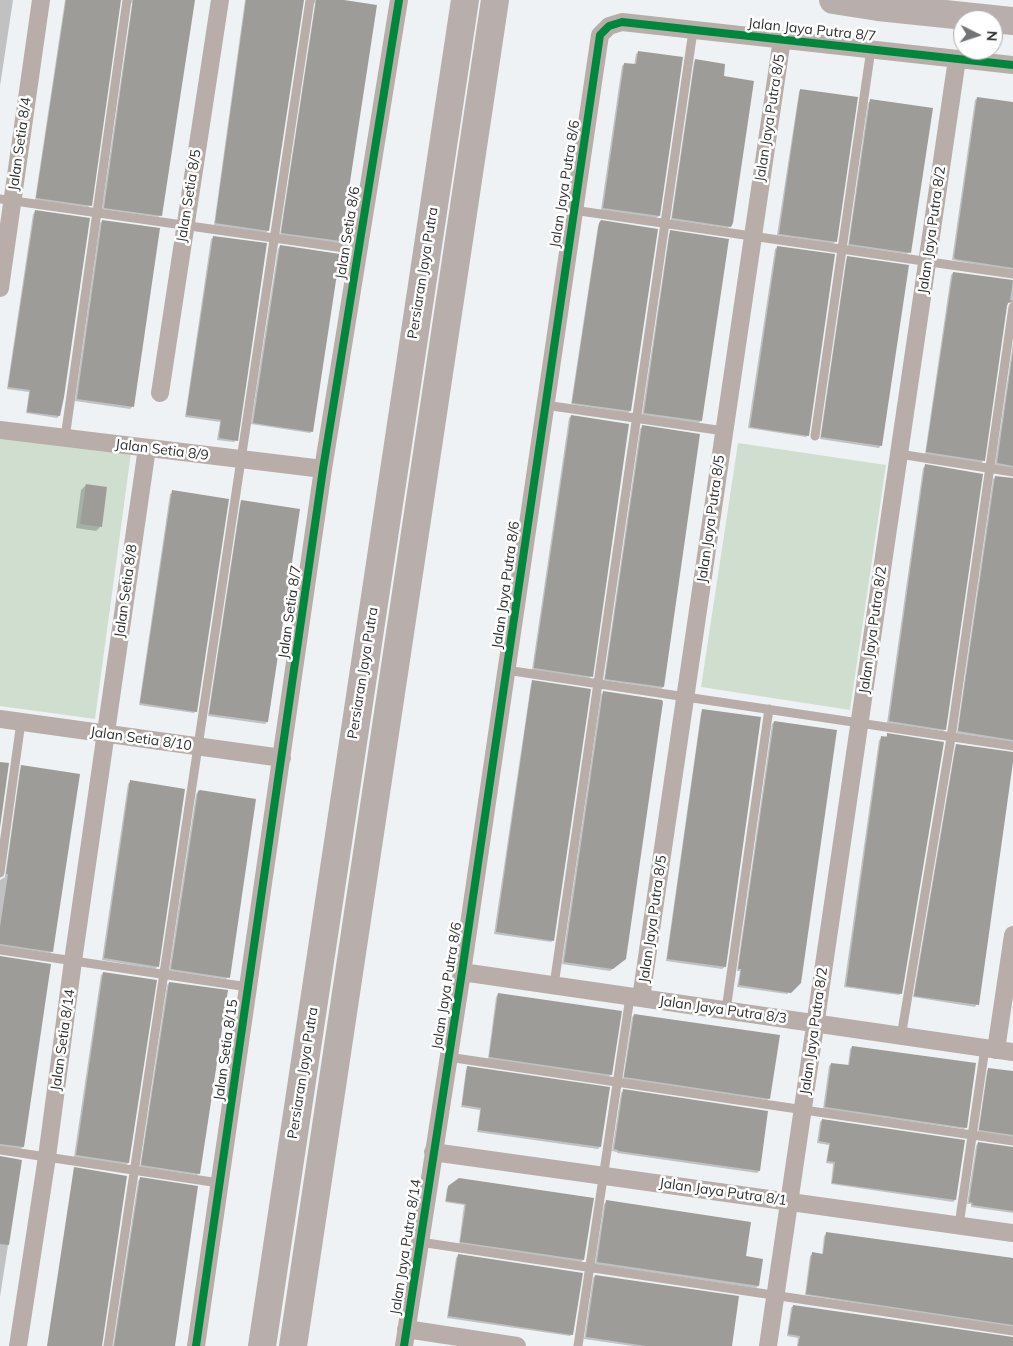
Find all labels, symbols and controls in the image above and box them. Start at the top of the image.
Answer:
north arrow [953,10,1003,60]
street label: Jalan Jaya Putra 8/7 [747,15,877,45]
text: N [983,30,1001,42]
street label: Jalan Jaya Putra 8/5 [752,53,788,183]
street label: Jalan Setia 8/4 [5,96,35,192]
street label: Jalan Jaya Putra 8/6 [547,119,583,249]
street label: Jalan Setia 8/5 [173,148,205,244]
street label: Jalan Jaya Putra 8/2 [915,165,949,295]
street label: Jalan Setia 8/6 [332,185,364,281]
street label: Persiaran Jaya Putra [404,206,442,340]
street label: Jalan Setia 8/9 [114,436,210,464]
street label: Jalan Jaya Putra 8/5 [694,454,728,584]
street label: Jalan Jaya Putra 8/6 [489,520,523,650]
street label: Jalan Setia 8/8 [111,543,141,639]
street label: Jalan Setia 8/7 [275,564,305,660]
street label: Jalan Jaya Putra 8/2 [856,565,890,695]
street label: Persiaran Jaya Putra [344,606,382,740]
street label: Jalan Setia 8/10 [89,724,193,754]
street label: Jalan Jaya Putra 8/5 [636,854,670,984]
street label: Jalan Jaya Putra 8/6 [429,921,465,1051]
street label: Jalan Jaya Putra 8/2 [797,966,831,1096]
street label: Jalan Setia 8/14 [48,988,78,1092]
street label: Jalan Jaya Putra 8/3 [658,993,788,1027]
street label: Jalan Setia 8/15 [211,998,241,1102]
street label: Persiaran Jaya Putra [284,1006,322,1140]
street label: Jalan Jaya Putra 8/1 [658,1175,788,1209]
street label: Jalan Jaya Putra 8/14 [387,1178,425,1316]

